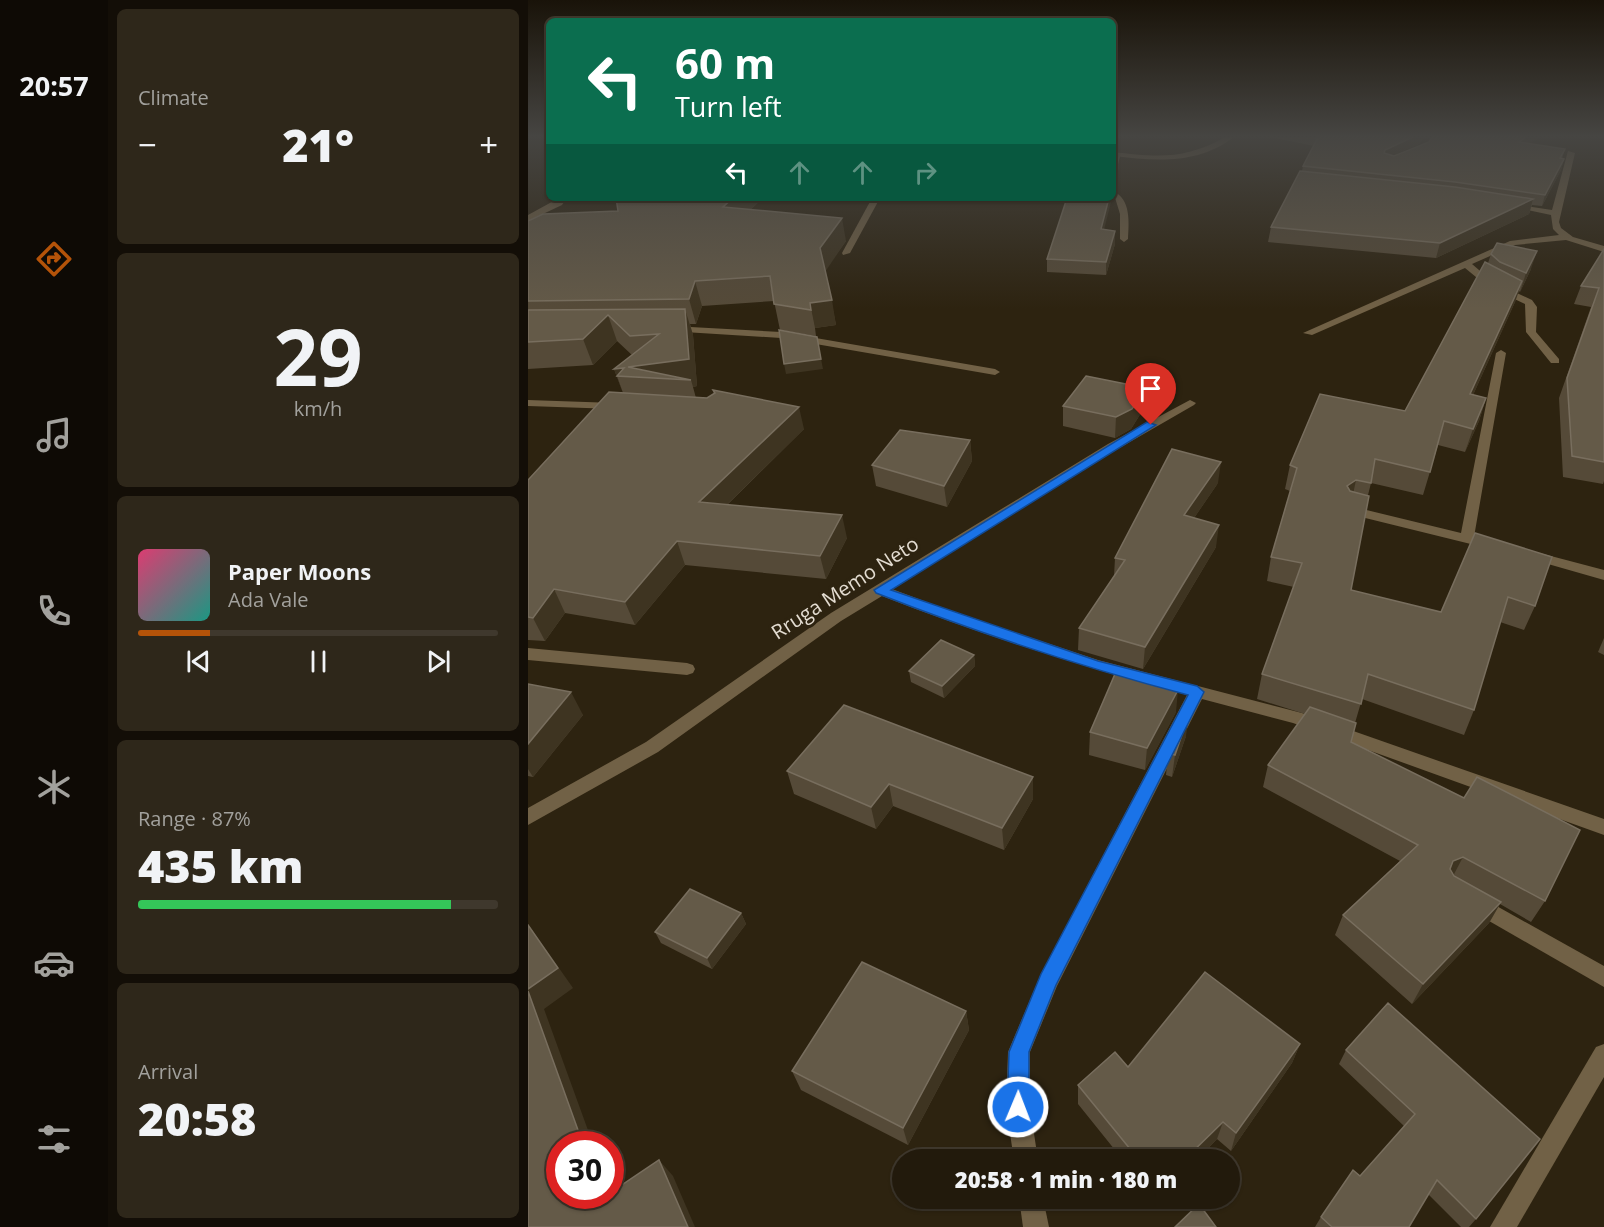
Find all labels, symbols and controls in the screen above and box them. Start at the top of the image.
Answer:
text: 60 m [675,34,775,91]
icon: left [576,42,654,120]
text: 20:57 [19,67,89,104]
text: Climate [138,84,209,111]
text: Turn left [675,88,782,125]
text: 21° [282,114,354,175]
text: − [138,122,157,167]
text: + [479,122,498,167]
icon: left [720,156,753,189]
icon: ahead [783,156,816,189]
icon: ahead [846,156,879,189]
icon: right [909,156,942,189]
icon: directions [33,238,75,280]
text: 29 [273,303,363,409]
pin [1125,363,1176,425]
icon: arrive [1134,372,1167,405]
text: km/h [294,395,342,422]
icon: music [33,414,75,456]
street label: Rruga Memo Neto [766,530,924,645]
text: Paper Moons [228,556,371,586]
text: Ada Vale [228,586,309,613]
icon: phone [33,590,75,632]
icon: previous [182,645,215,678]
icon: pause [302,645,335,678]
icon: next [422,645,455,678]
icon: climate [33,766,75,808]
text: Range · 87% [138,805,251,832]
text: 435 km [138,835,303,896]
icon: car [33,942,75,984]
text: Arrival [138,1058,198,1085]
position arrow [986,1075,1050,1139]
text: 20:58 [138,1088,256,1149]
icon: filters [33,1118,75,1160]
speed limit sign: 30 [546,1131,624,1209]
text: 20:58 · 1 min · 180 m [955,1164,1177,1194]

